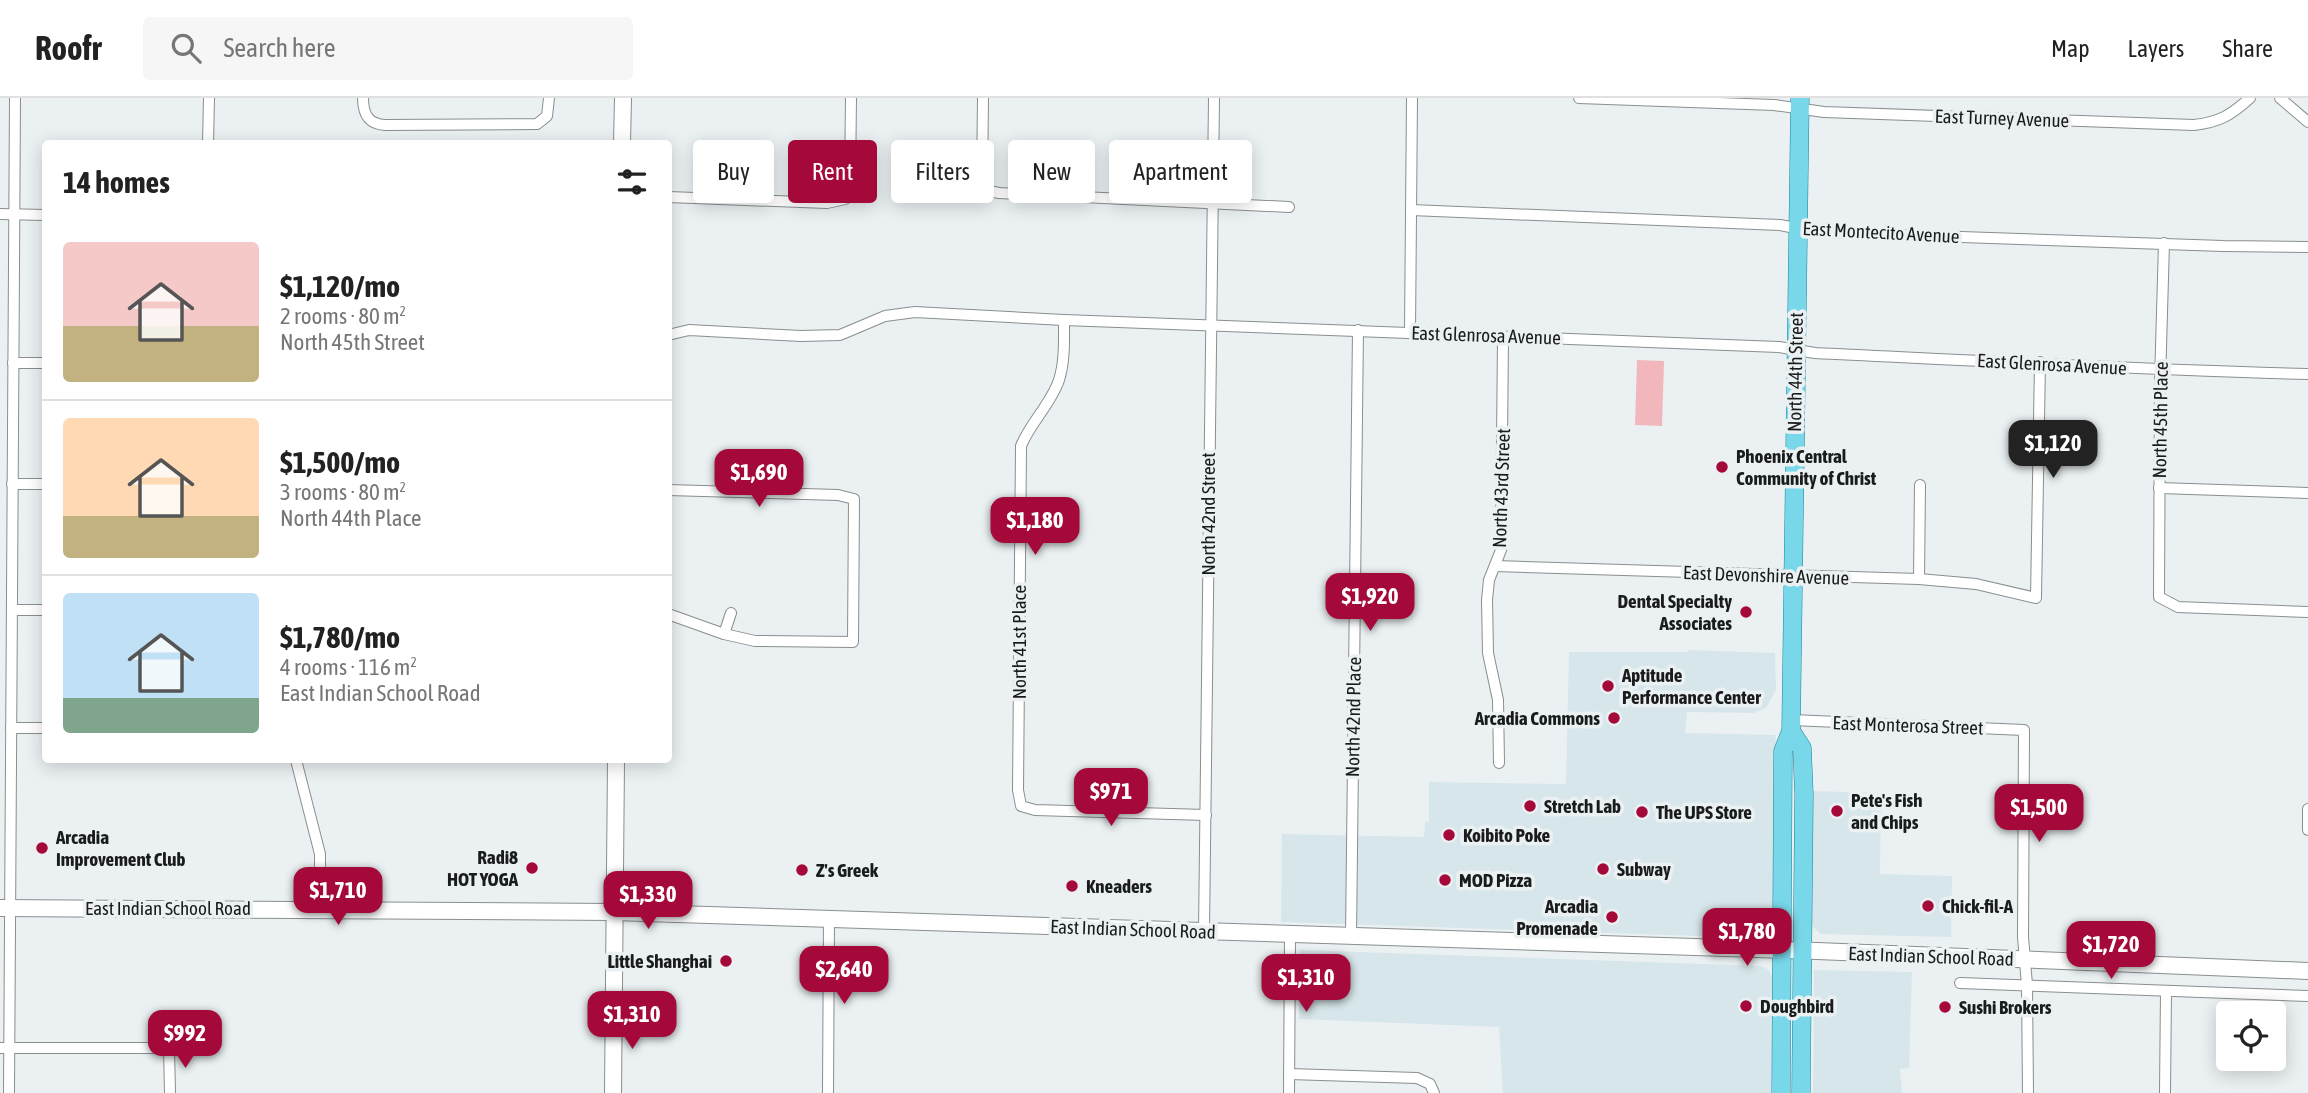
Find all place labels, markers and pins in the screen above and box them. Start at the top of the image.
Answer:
pin: $1,120 [1996,420,2110,480]
place label: Phoenix Central Community of Christ [1736,445,1877,489]
pin: $1,690 [702,450,816,509]
marker: Phoenix Central Community of Christ [1714,459,1730,475]
pin: $1,180 [978,498,1092,557]
pin: $1,920 [1313,574,1427,633]
place label: Dental Specialty Associates [1617,590,1732,634]
marker: Dental Specialty Associates [1738,604,1754,620]
place label: Aptitude Performance Center [1621,664,1761,708]
marker: Aptitude Performance Center [1600,678,1616,694]
place label: Arcadia Commons [1474,707,1600,729]
marker: Arcadia Commons [1606,710,1622,726]
pin: $971 [1070,768,1152,828]
pin: $1,500 [1982,784,2096,844]
place label: Pete's Fish and Chips [1851,789,1922,833]
place label: Stretch Lab [1544,795,1621,817]
marker: Stretch Lab [1522,798,1538,814]
place label: The UPS Store [1656,801,1752,823]
marker: Pete's Fish and Chips [1829,803,1845,819]
marker: The UPS Store [1634,804,1650,820]
place label: Koibito Poke [1463,824,1550,846]
place label: Arcadia Improvement Club [55,826,186,870]
marker: Koibito Poke [1441,827,1457,843]
marker: Arcadia Improvement Club [34,840,50,856]
place label: Radi8 HOT YOGA [447,846,519,890]
place label: Subway [1617,858,1671,880]
place label: Z's Greek [816,859,879,881]
marker: Radi8 HOT YOGA [524,860,540,876]
marker: Subway [1595,861,1611,877]
marker: Z's Greek [794,862,810,878]
pin: $1,710 [281,868,395,927]
place label: MOD Pizza [1459,869,1532,891]
pin: $1,330 [591,872,705,931]
marker: MOD Pizza [1437,872,1453,888]
place label: Kneaders [1086,875,1152,897]
marker: Kneaders [1064,878,1080,894]
place label: Arcadia Promenade [1516,895,1598,939]
place label: Chick-fil-A [1942,895,2014,917]
marker: Chick-fil-A [1920,898,1936,914]
pin: $1,780 [1690,908,1804,968]
marker: Arcadia Promenade [1604,909,1620,925]
pin: $1,720 [2054,922,2168,981]
pin: $2,640 [787,946,901,1006]
place label: Little Shanghai [607,950,712,972]
marker: Little Shanghai [718,953,734,969]
pin: $1,310 [1249,954,1363,1014]
pin: $1,310 [575,992,689,1051]
place label: Doughbird [1760,995,1834,1017]
place label: Sushi Brokers [1959,996,2052,1018]
marker: Doughbird [1738,998,1754,1014]
marker: Sushi Brokers [1937,999,1953,1015]
pin: $992 [144,1010,226,1070]

